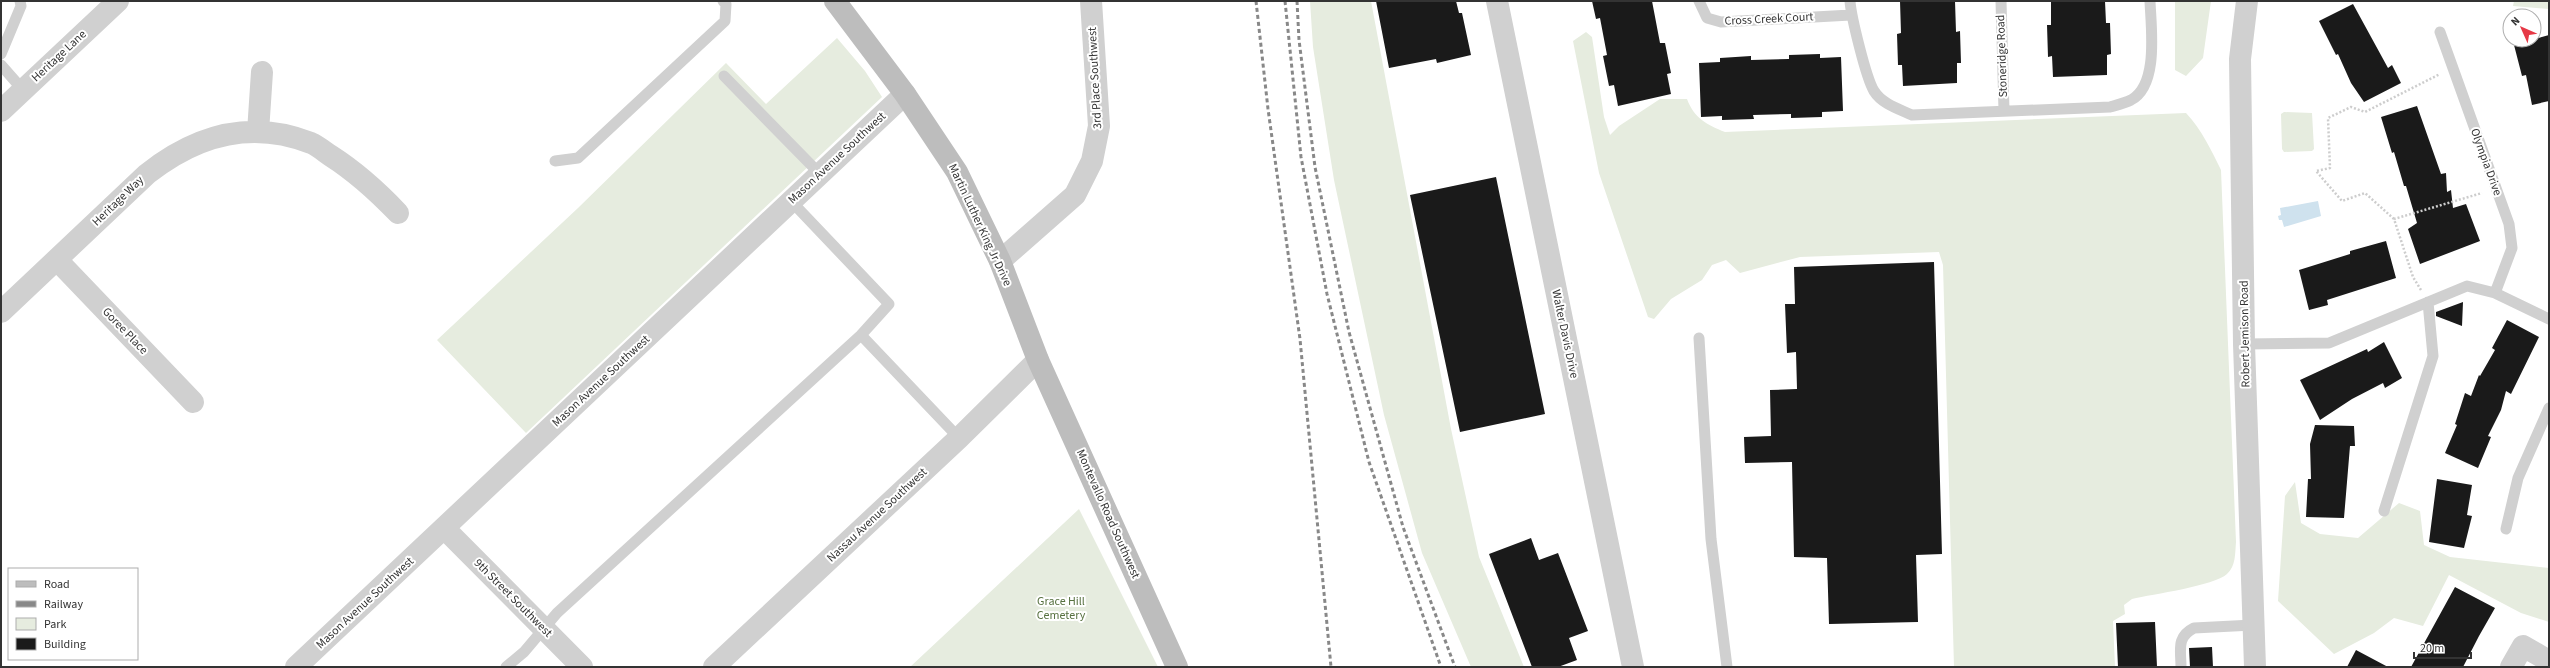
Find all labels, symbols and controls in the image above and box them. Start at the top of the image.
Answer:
street label: Cross Creek Court [1724,8,1814,30]
north arrow [2502,8,2542,48]
text: N [2507,13,2523,29]
street label: Stoneridge Road [1992,14,2012,98]
street label: Heritage Lane [28,26,90,86]
street label: 3rd Place Southwest [1084,27,1106,129]
street label: Mason Avenue Southwest [784,108,890,208]
street label: Olympia Drive [2466,126,2506,198]
street label: Martin Luther King Jr Drive [944,161,1016,289]
street label: Heritage Way [88,172,148,230]
street label: Robert Jemison Road [2236,280,2254,388]
street label: Walter Davis Drive [1547,288,1583,380]
street label: Goree Place [98,304,152,358]
street label: Mason Avenue Southwest [548,331,654,431]
street label: Montevallo Road Southwest [1072,447,1144,581]
street label: Nassau Avenue Southwest [823,464,931,566]
street label: Mason Avenue Southwest [312,553,418,653]
street label: 9th Street Southwest [470,555,556,641]
legend [8,568,138,660]
text: Road [44,576,70,593]
park label: Grace Hill Cemetery [1037,593,1086,624]
text: Railway [44,596,83,613]
text: Park [44,616,66,633]
scale bar [2414,634,2471,660]
text: Building [44,636,86,653]
text: 20 m [2420,640,2444,657]

